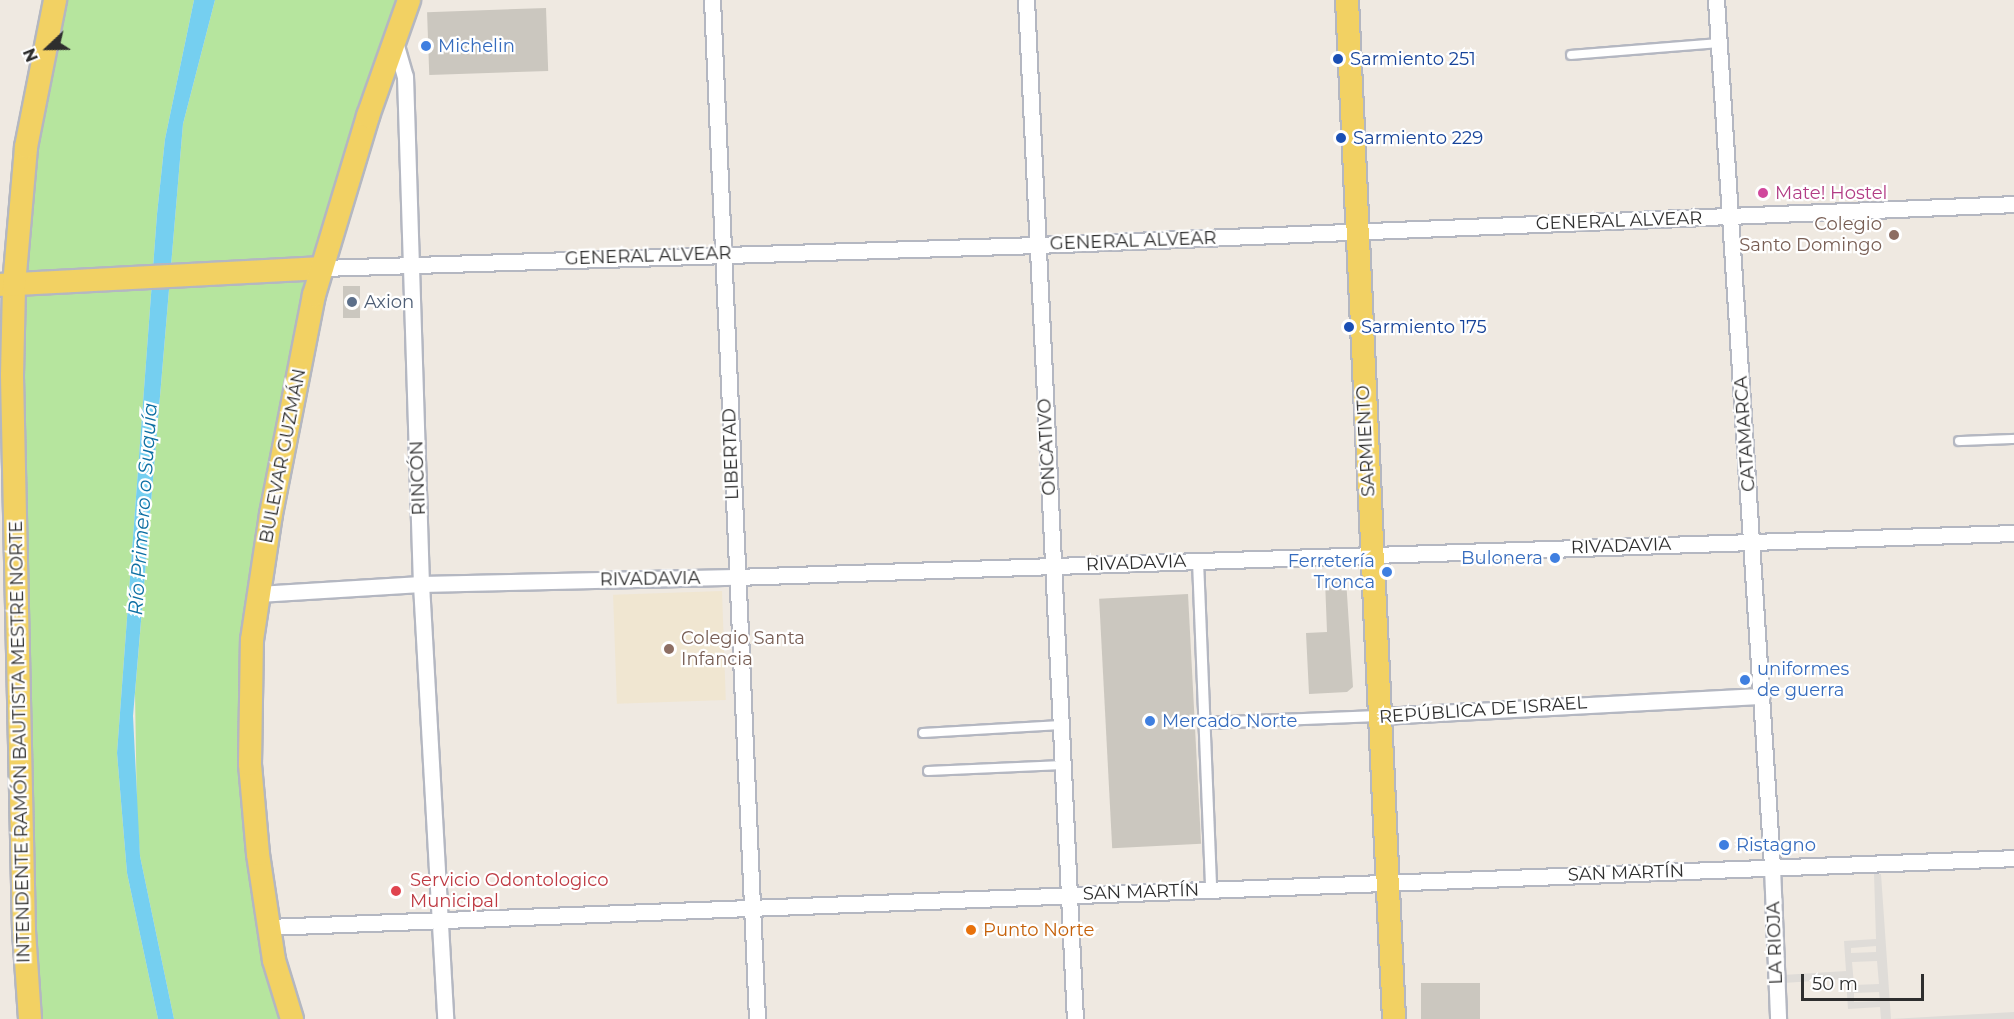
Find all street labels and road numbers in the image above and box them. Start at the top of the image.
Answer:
street label: GENERAL ALVEAR [1535,207,1703,235]
street label: GENERAL ALVEAR [1049,227,1217,255]
street label: GENERAL ALVEAR [564,242,732,270]
street label: BULEVAR GUZMÁN [255,367,311,545]
street label: CATAMARCA [1730,375,1760,493]
street label: SARMIENTO [1352,385,1380,497]
street label: ONCATIVO [1034,398,1060,496]
street label: LIBERTAD [719,408,743,500]
street label: RINCÓN [406,440,430,516]
street label: INTENDENTE RAMÓN BAUTISTA MESTRE NORTE [5,521,35,963]
street label: RIVADAVIA [1570,533,1672,559]
street label: RIVADAVIA [1085,550,1187,576]
street label: RIVADAVIA [600,567,700,591]
street label: REPÚBLICA DE ISRAEL [1378,692,1588,728]
street label: SAN MARTÍN [1567,860,1685,886]
street label: SAN MARTÍN [1082,879,1200,905]
street label: LA RIOJA [1763,901,1787,985]

